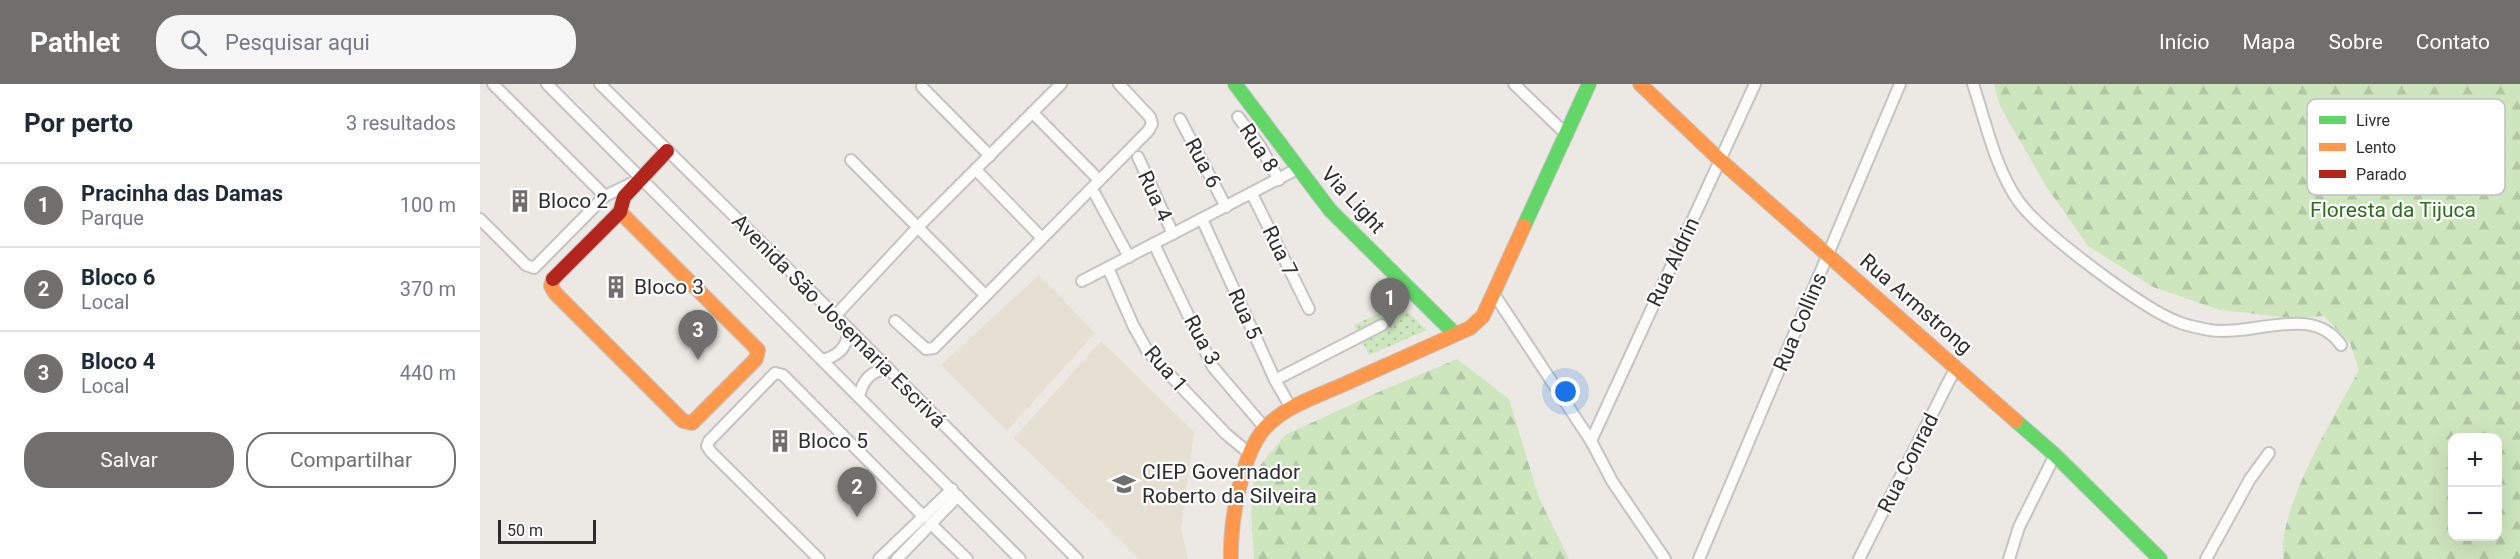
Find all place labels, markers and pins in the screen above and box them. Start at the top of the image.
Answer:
building icon: Bloco 2 [507,188,533,214]
place label: Bloco 2 [538,189,608,213]
building icon: Bloco 3 [603,274,629,300]
place label: Bloco 3 [634,275,704,299]
pin: 1 [1370,278,1410,328]
pin: 3 [678,310,718,360]
building icon: Bloco 5 [767,428,793,454]
place label: Bloco 5 [798,429,868,453]
place label: CIEP Governador Roberto da Silveira [1142,460,1317,508]
pin: 2 [838,468,877,517]
school or university icon: CIEP Governador Roberto da Silveira [1111,471,1137,497]

